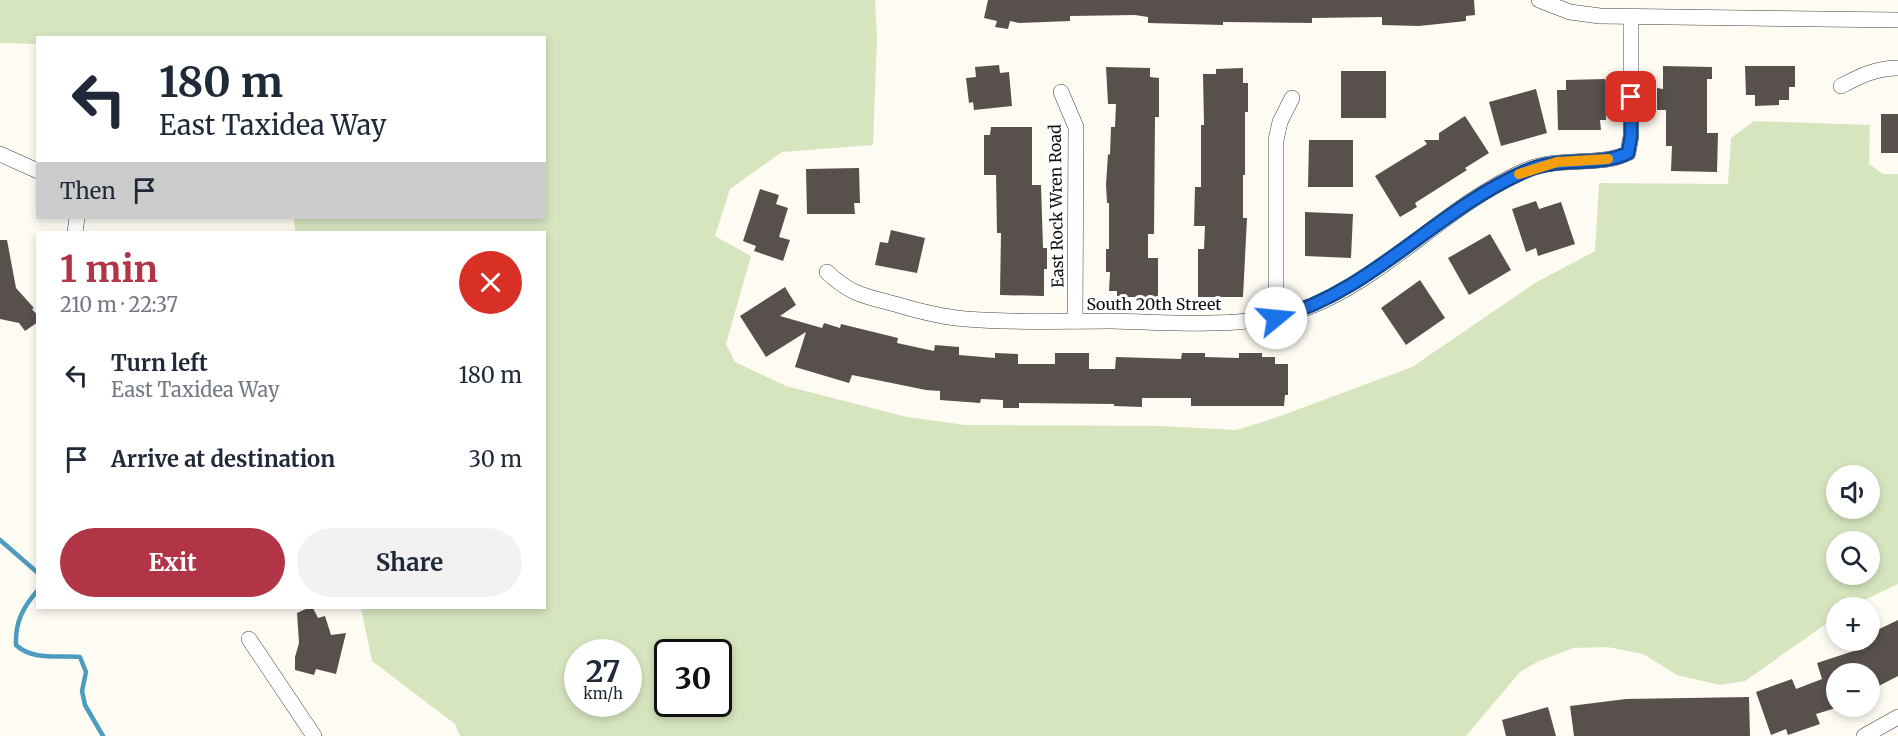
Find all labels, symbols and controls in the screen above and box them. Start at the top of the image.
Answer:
text: 180 m [159,56,283,108]
icon: left [60,60,138,138]
pin [1605,71,1656,122]
icon: arrive [1614,80,1647,113]
text: East Taxidea Way [159,108,387,142]
street label: East Rock Wren Road [1045,124,1067,288]
icon: arrive [128,174,161,207]
text: Then [60,177,116,205]
text: 1 min [60,247,158,292]
button: close [459,251,522,314]
position arrow [1244,286,1308,350]
text: 210 m · 22:37 [60,292,178,317]
street label: South 20th Street [1086,294,1222,314]
text: Turn left [111,349,208,377]
icon: left [60,359,93,392]
text: 180 m [458,361,522,389]
text: East Taxidea Way [111,377,280,402]
icon: arrive [60,443,93,476]
text: Arrive at destination [111,445,335,473]
text: 30 m [468,445,522,473]
map controls [1826,465,1880,717]
button: sound [1826,465,1880,519]
button: Exit [60,528,285,597]
button: Share [297,528,522,597]
button: search [1826,531,1880,585]
button: + [1826,597,1880,651]
speed limit sign: 30 [654,639,732,717]
text: 27 [586,652,620,690]
button: − [1826,663,1880,717]
text: km/h [583,684,623,703]

